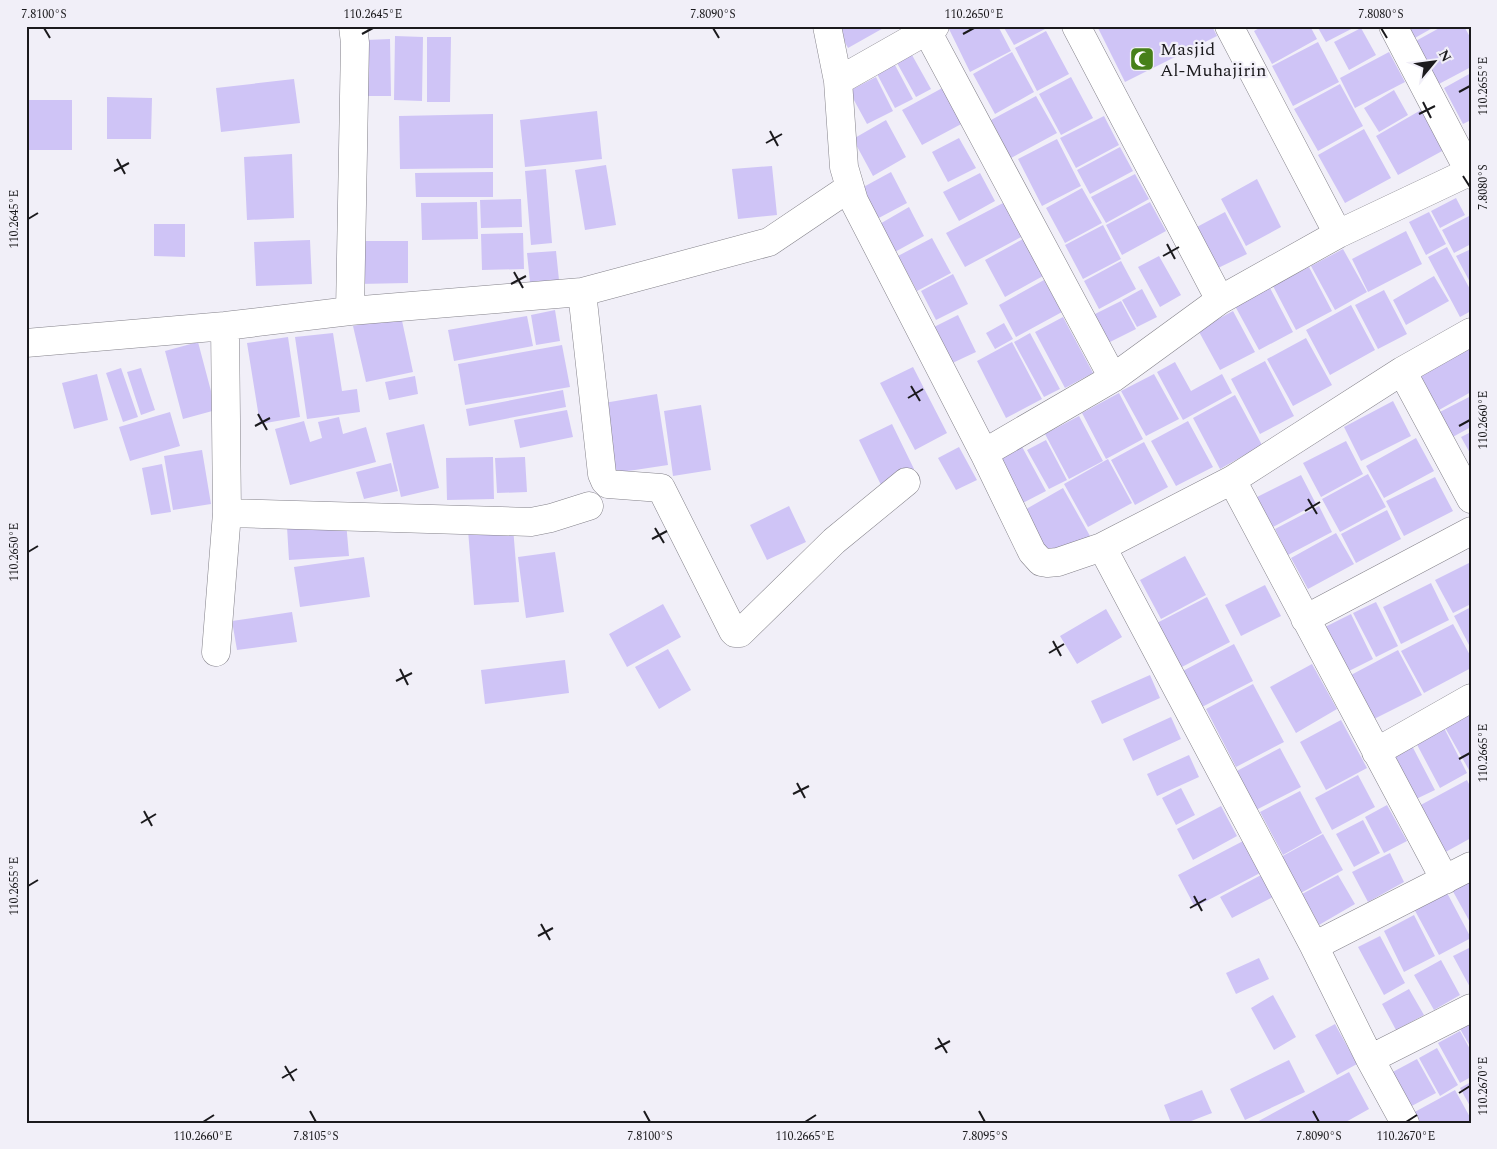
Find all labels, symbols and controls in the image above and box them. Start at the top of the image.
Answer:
text: 7.8100°S [21,5,67,24]
text: 110.2645°E [344,5,402,24]
text: 7.8090°S [690,5,736,24]
text: 110.2650°E [945,5,1003,24]
text: 7.8080°S [1358,5,1404,24]
place label: Masjid Al-Muhajirin [1160,36,1266,84]
north arrow [1410,38,1460,88]
mosque icon: Masjid Al-Muhajirin [1129,46,1155,72]
text: N [1433,46,1457,66]
text: 110.2655°E [1474,57,1493,115]
text: 7.8080°S [1474,164,1493,210]
text: 110.2645°E [5,190,24,248]
text: 110.2660°E [1474,391,1493,449]
text: 110.2650°E [5,523,24,581]
text: 110.2665°E [1474,724,1493,782]
text: 110.2655°E [5,857,24,915]
text: 110.2670°E [1474,1057,1493,1115]
text: 110.2660°E [174,1127,232,1146]
text: 7.8105°S [293,1127,339,1146]
text: 7.8100°S [627,1127,673,1146]
text: 110.2665°E [776,1127,834,1146]
text: 7.8095°S [962,1127,1008,1146]
text: 7.8090°S [1296,1127,1342,1146]
text: 110.2670°E [1377,1127,1435,1146]

